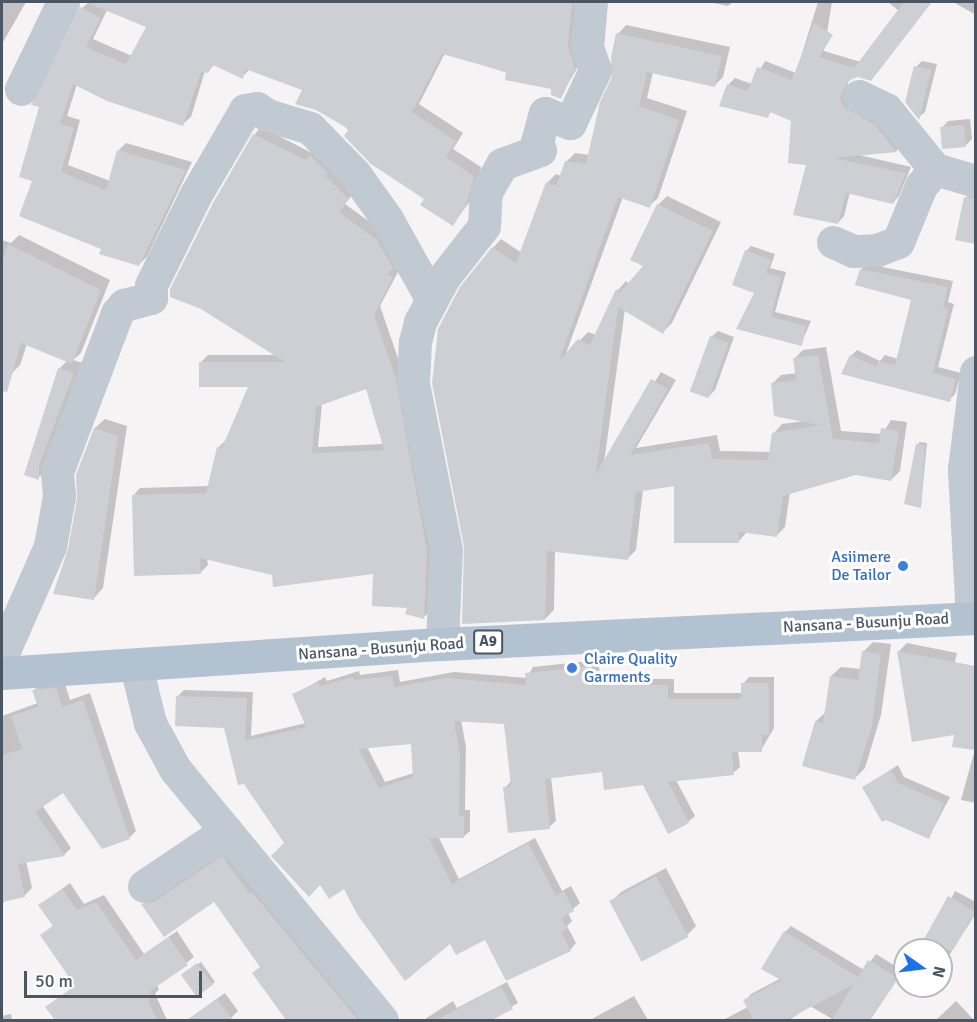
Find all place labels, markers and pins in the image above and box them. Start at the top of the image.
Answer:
place label: Asiimere De Tailor [831,547,891,585]
marker: Asiimere De Tailor [896,559,910,573]
place label: Claire Quality Garments [584,649,677,687]
marker: Claire Quality Garments [565,661,579,675]

